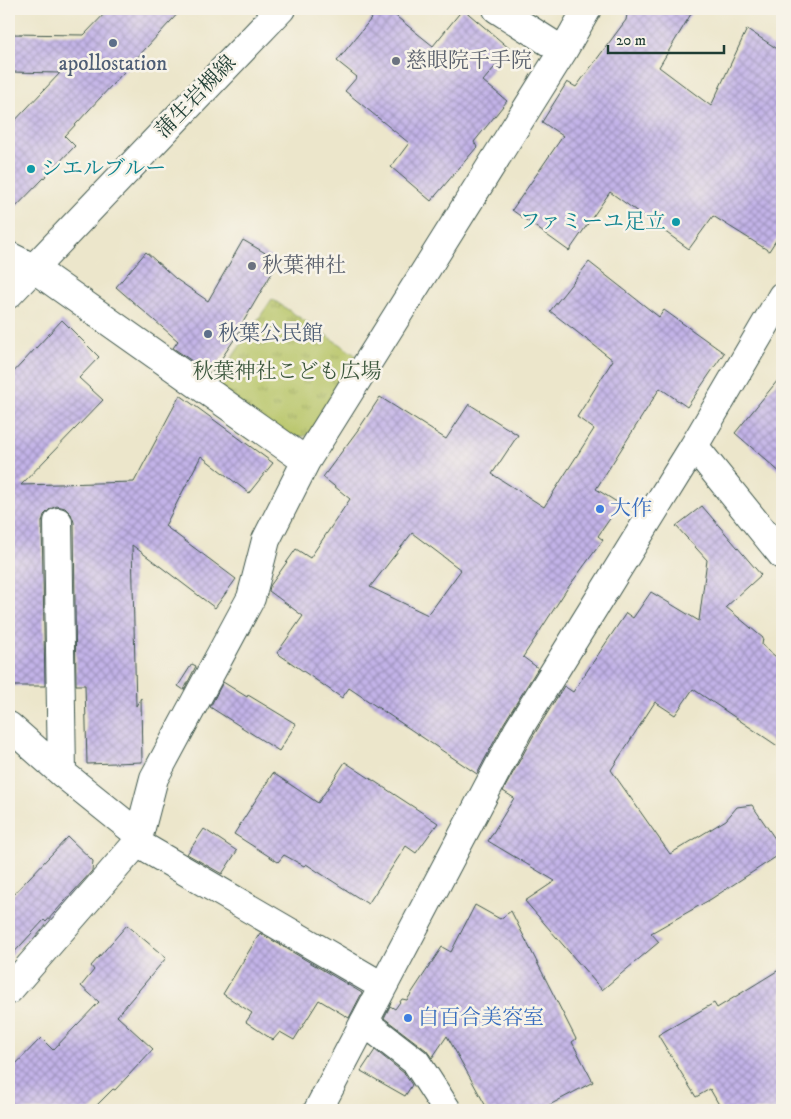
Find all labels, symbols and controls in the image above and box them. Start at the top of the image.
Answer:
scale bar [608,22,725,54]
text: 20 m [616,31,646,50]
marker: apollostation [107,37,119,49]
place label: 慈眼院千手院 [406,48,532,74]
street label: 蒲生岩槻線 [150,50,242,144]
place label: apollostation [59,51,167,77]
marker: 慈眼院千手院 [390,55,402,67]
place label: シエルブルー [41,156,166,182]
marker: シエルブルー [25,163,37,175]
place label: ファミーユ足立 [519,209,666,235]
marker: ファミーユ足立 [670,216,682,228]
place label: 秋葉神社 [262,253,346,279]
marker: 秋葉神社 [246,260,258,272]
place label: 秋葉公民館 [218,321,323,347]
marker: 秋葉公民館 [202,328,214,340]
park label: 秋葉神社こども広場 [193,359,382,385]
place label: 大作 [610,496,652,522]
marker: 大作 [594,503,606,515]
place label: 白百合美容室 [418,1005,544,1031]
marker: 白百合美容室 [402,1012,414,1024]

